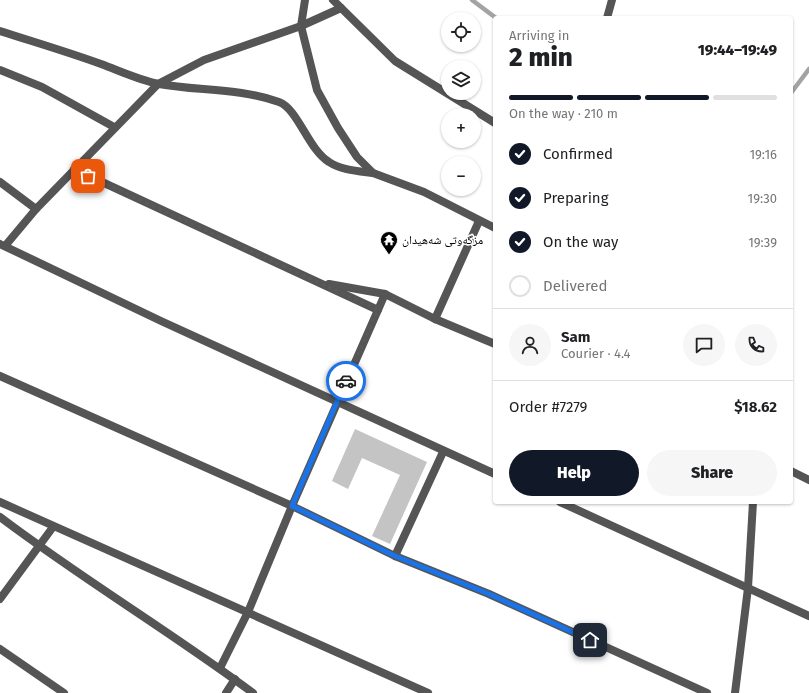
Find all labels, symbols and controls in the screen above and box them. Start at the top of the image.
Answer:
map controls [441,12,481,196]
button: locate [441,12,481,52]
text: Arriving in [509,28,569,43]
text: 19:44–19:49 [698,41,777,59]
text: 2 min [509,42,573,73]
button: layers [441,60,481,100]
text: On the way · 210 m [509,106,618,121]
button: + [441,108,481,148]
icon: check [509,143,531,165]
text: Confirmed [543,145,613,163]
text: 19:16 [749,147,777,162]
button: − [441,156,481,196]
pin [71,159,105,193]
icon: bag [77,165,99,187]
icon: check [509,187,531,209]
text: Preparing [543,189,608,207]
text: 19:30 [748,191,777,206]
temple icon: مزگەوتی شەهیدان [379,230,399,255]
icon: check [509,231,531,253]
place label: مزگەوتی شەهیدان [402,233,483,247]
text: On the way [543,233,618,251]
text: 19:39 [748,235,777,250]
text: Delivered [543,277,607,295]
button: person [509,324,551,366]
button: chat [683,324,725,366]
button: phone [735,324,777,366]
text: Sam [561,328,590,346]
text: Courier · 4.4 [561,346,631,361]
courier [326,361,366,401]
icon: car [335,370,357,392]
text: Order #7279 [509,398,587,416]
text: $18.62 [734,398,777,416]
button: Help [509,450,639,496]
button: Share [647,450,777,496]
pin [573,623,607,657]
icon: home [579,629,601,651]

